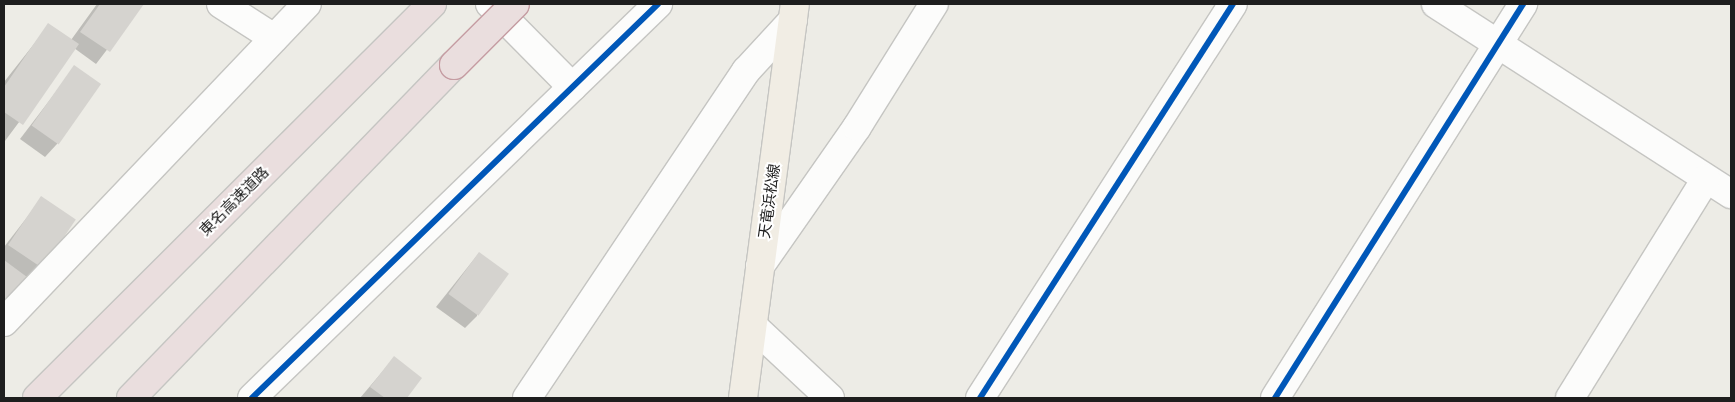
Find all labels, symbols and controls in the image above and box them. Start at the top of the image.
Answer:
street label: 東名高速道路 [196,163,272,239]
street label: 天竜浜松線 [755,163,783,239]

